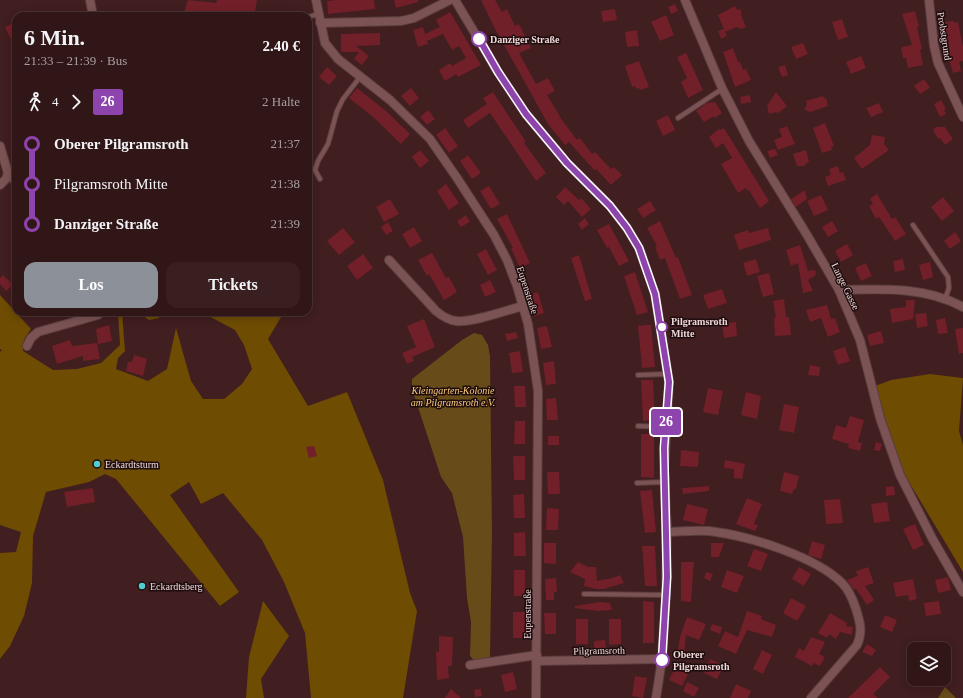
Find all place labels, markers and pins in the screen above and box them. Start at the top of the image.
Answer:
marker: Danziger Straße [471,31,487,47]
place label: Danziger Straße [490,34,560,45]
place label: Pilgramsroth Mitte [671,316,728,339]
marker: Pilgramsroth Mitte [656,321,668,333]
marker: Eckardtsturm [92,459,102,469]
place label: Eckardtsturm [105,459,159,470]
marker: Eckardtsberg [137,581,147,591]
place label: Eckardtsberg [150,581,203,592]
place label: Oberer Pilgramsroth [673,649,730,672]
marker: Oberer Pilgramsroth [654,652,670,668]

